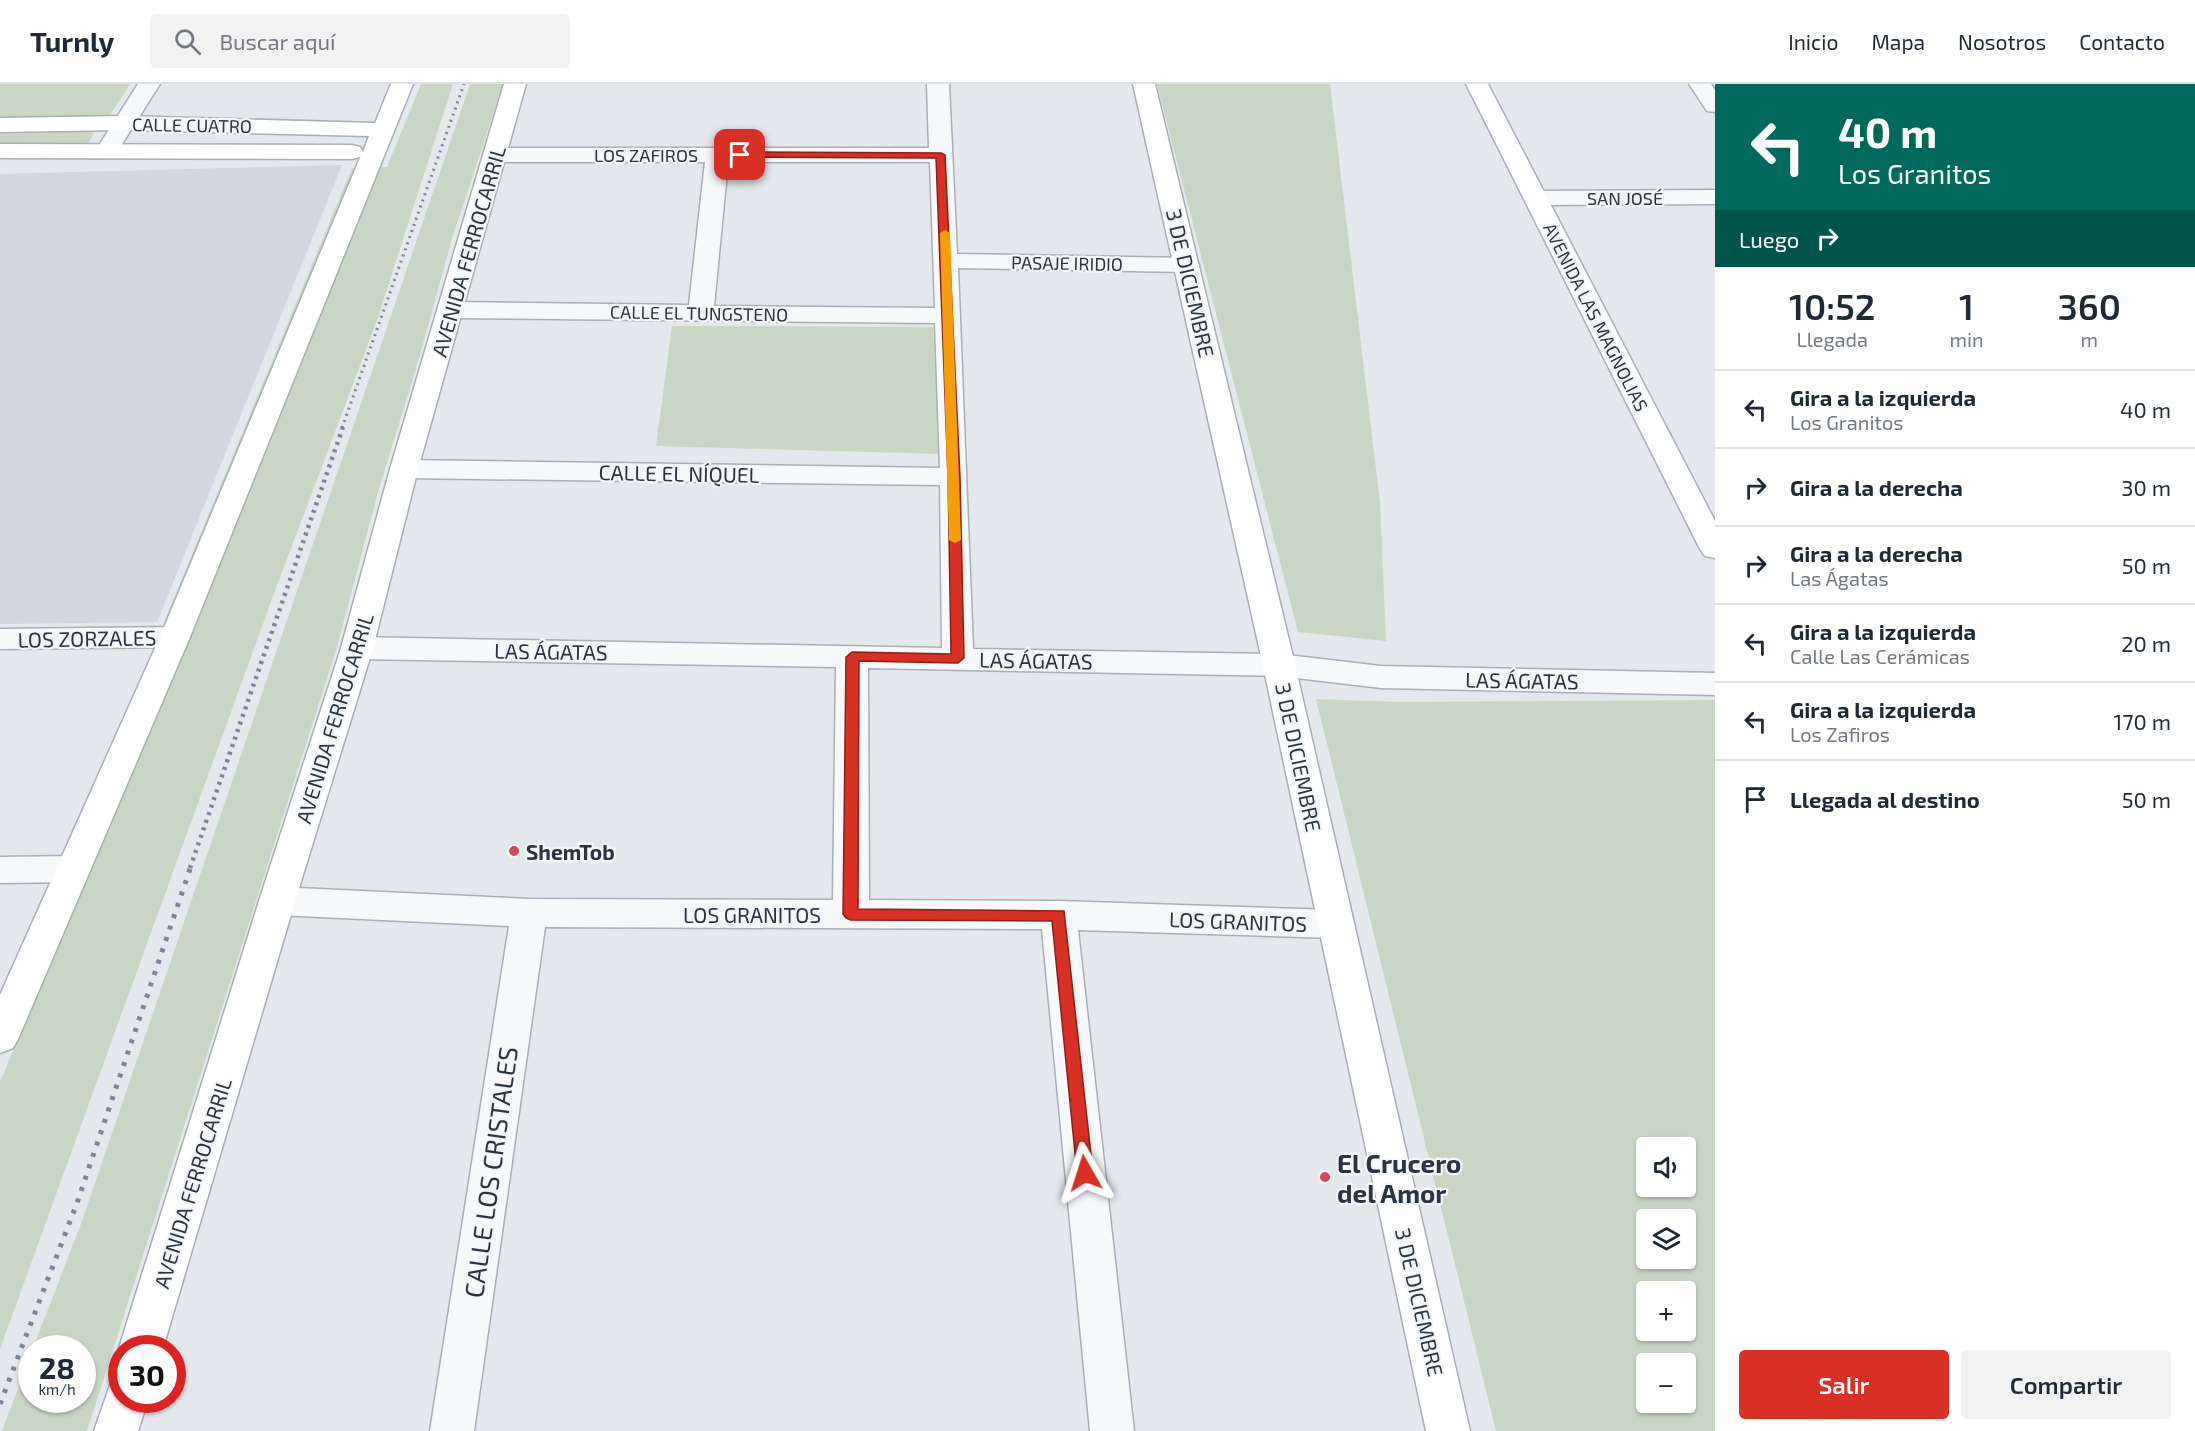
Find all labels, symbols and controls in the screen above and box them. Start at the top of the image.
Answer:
search box [150,14,570,68]
text: Turnly [30,24,114,58]
icon: search [171,25,204,58]
text: Buscar aquí [219,28,335,54]
text: Inicio [1788,29,1838,54]
text: Mapa [1871,29,1925,54]
text: Nosotros [1958,29,2046,54]
text: Contacto [2079,29,2165,54]
text: 40 m [1838,106,1937,156]
icon: left [1739,108,1817,186]
street label: CALLE CUATRO [132,113,252,137]
pin [714,129,765,180]
icon: arrive [723,138,756,171]
street label: AVENIDA FERROCARRIL [426,142,510,360]
street label: LOS ZAFIROS [594,144,698,166]
text: Los Granitos [1838,157,1991,189]
street label: SAN JOSÉ [1587,187,1663,209]
street label: 3 DE DICIEMBRE [1162,206,1220,360]
street label: AVENIDA LAS MAGNOLIAS [1539,219,1653,415]
icon: right [1811,222,1844,255]
text: Luego [1739,226,1799,252]
street label: PASAJE IRIDIO [1011,251,1123,275]
text: 10:52 [1789,284,1875,327]
text: 1 [1959,284,1974,327]
text: 360 [2058,284,2121,327]
street label: CALLE EL TUNGSTENO [610,300,788,326]
text: Llegada [1797,327,1868,351]
text: min [1949,327,1984,351]
text: m [2081,327,2098,351]
text: Gira a la izquierda [1790,384,1976,410]
icon: left [1739,393,1772,426]
text: 40 m [2120,396,2171,422]
text: Los Granitos [1790,410,1904,434]
street label: CALLE EL NÍQUEL [598,459,760,488]
icon: right [1739,471,1772,504]
text: Gira a la derecha [1790,474,1963,500]
text: 30 m [2121,474,2171,500]
text: Gira a la derecha [1790,540,1963,566]
icon: right [1739,549,1772,582]
text: 50 m [2122,552,2171,578]
text: Las Ágatas [1790,566,1889,590]
street label: AVENIDA FERROCARRIL [290,610,378,826]
text: Gira a la izquierda [1790,618,1976,644]
street label: LOS ZORZALES [17,624,157,652]
icon: left [1739,627,1772,660]
text: 20 m [2121,630,2171,656]
street label: LAS ÁGATAS [494,638,608,664]
text: Calle Las Cerámicas [1790,644,1970,668]
street label: LAS ÁGATAS [979,647,1093,673]
street label: LAS ÁGATAS [1465,667,1579,693]
street label: 3 DE DICIEMBRE [1271,680,1327,834]
text: Gira a la izquierda [1790,696,1976,722]
icon: left [1739,705,1772,738]
text: 170 m [2114,708,2171,734]
text: Los Zafiros [1790,722,1890,746]
icon: arrive [1739,783,1772,816]
text: Llegada al destino [1790,786,1980,812]
text: 50 m [2122,786,2171,812]
place label: ShemTob [526,839,615,864]
marker: ShemTob [507,844,521,858]
street label: LOS GRANITOS [683,902,821,927]
street label: LOS GRANITOS [1169,906,1307,936]
street label: CALLE LOS CRISTALES [457,1044,523,1300]
street label: AVENIDA FERROCARRIL [148,1075,236,1291]
map controls [1636,1137,1696,1413]
button: sound [1636,1137,1696,1197]
position arrow [1053,1141,1117,1205]
place label: El Crucero del Amor [1337,1147,1461,1208]
marker: El Crucero del Amor [1318,1170,1332,1184]
button: layers [1636,1209,1696,1269]
street label: 3 DE DICIEMBRE [1391,1225,1449,1379]
button: + [1636,1281,1696,1341]
speed limit sign: 30 [108,1335,186,1413]
text: 28 [39,1349,75,1385]
button: Salir [1739,1350,1949,1419]
button: Compartir [1961,1350,2171,1419]
button: − [1636,1353,1696,1413]
text: km/h [38,1380,76,1398]

